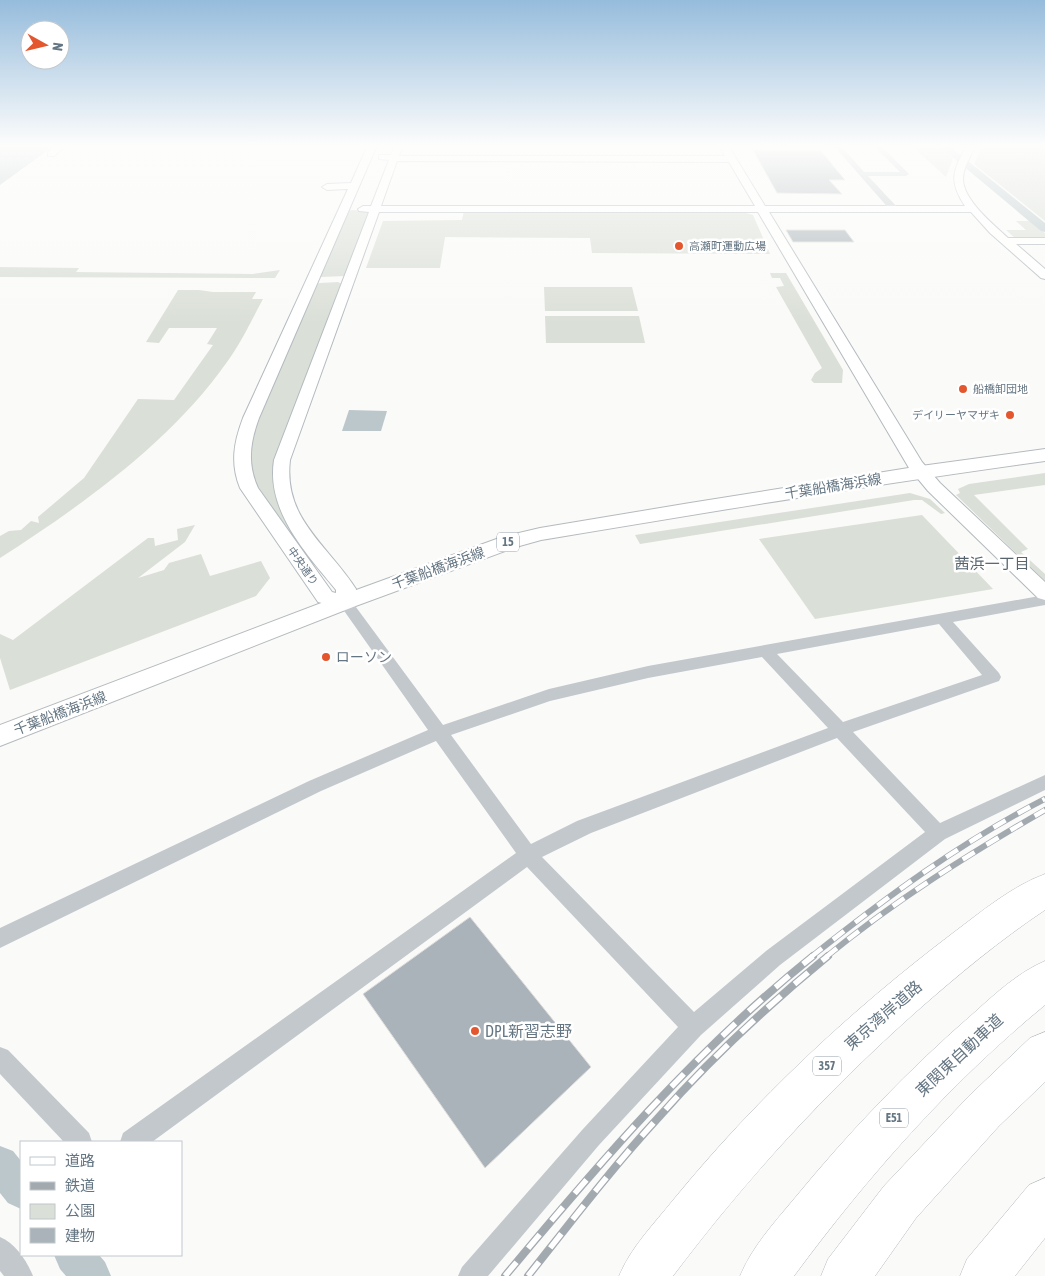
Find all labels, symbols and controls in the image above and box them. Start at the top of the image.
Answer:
north arrow [20,20,70,70]
text: N [49,42,66,52]
marker: 高瀬町運動広場 [673,240,685,252]
place label: 高瀬町運動広場 [689,240,766,252]
marker: 船橋卸団地 [957,383,969,395]
place label: 船橋卸団地 [973,383,1028,395]
place label: デイリーヤマザキ [912,409,1000,421]
marker: デイリーヤマザキ [1004,409,1016,421]
street label: 千葉船橋海浜線 [783,470,883,502]
road number: 15 [497,532,519,552]
street label: 千葉船橋海浜線 [389,544,487,592]
street label: 中央通り [285,545,321,587]
district label: 茜浜一丁目 [954,555,1030,572]
place label: ローソン [336,649,392,665]
marker: ローソン [320,651,332,663]
street label: 千葉船橋海浜線 [11,688,109,738]
street label: 東京湾岸道路 [841,977,925,1053]
street label: 東関東自動車道 [912,1010,1006,1100]
place label: DPL新習志野 [485,1022,572,1040]
marker: DPL新習志野 [469,1025,481,1037]
road number: 357 [813,1056,841,1076]
road number: E51 [880,1108,908,1128]
legend [20,1141,182,1256]
text: 道路 [65,1152,95,1169]
text: 鉄道 [65,1177,95,1194]
text: 公園 [65,1202,95,1219]
text: 建物 [65,1227,95,1244]

